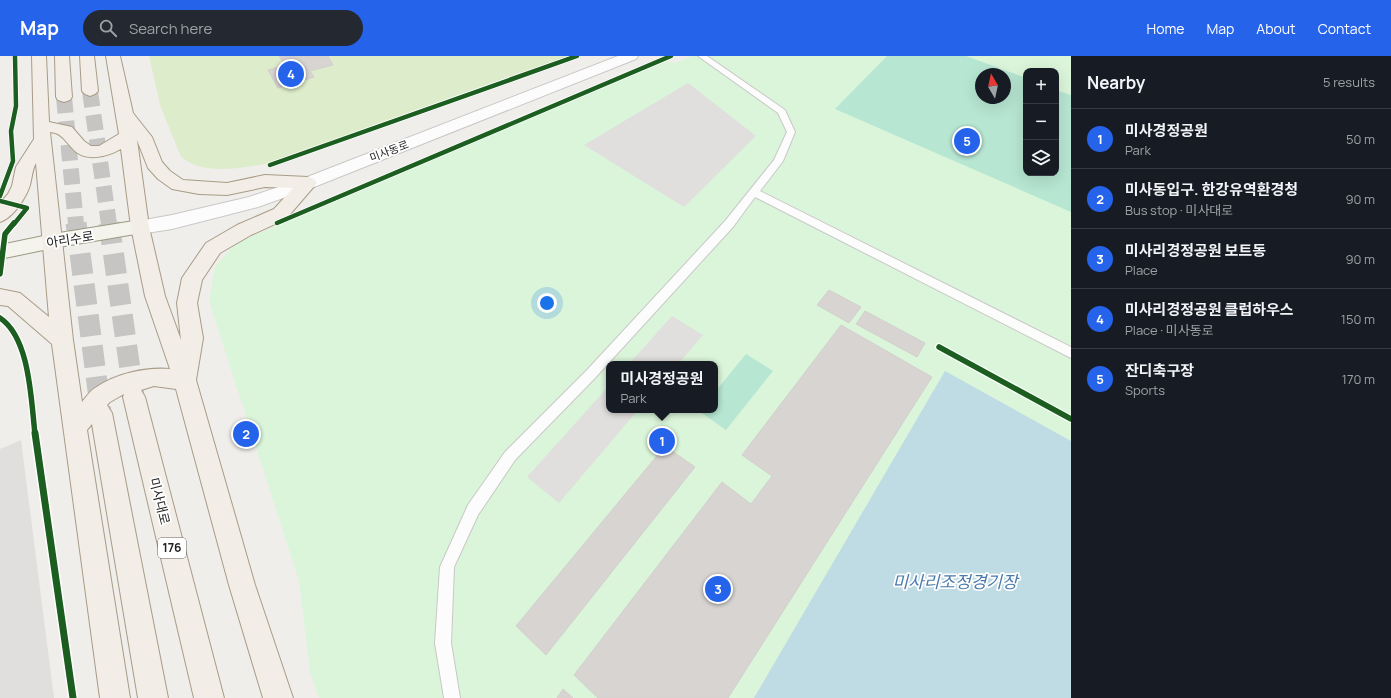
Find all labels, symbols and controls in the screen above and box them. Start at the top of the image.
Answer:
search box [83,10,363,46]
text: Map [20,15,59,41]
icon: search [97,17,119,39]
text: Search here [129,18,212,39]
text: Home [1147,19,1184,38]
text: Map [1206,19,1234,38]
text: About [1256,19,1296,38]
text: Contact [1318,19,1371,38]
pin: 4 [278,59,304,89]
north arrow [975,68,1011,104]
map controls [1023,68,1059,176]
button: + [1023,68,1059,104]
text: Nearby [1087,71,1145,94]
text: 5 results [1323,73,1375,91]
button: − [1023,104,1059,140]
text: 미사경정공원 [1125,120,1208,141]
pin: 5 [954,126,980,156]
text: 1 [1097,130,1103,148]
text: 50 m [1346,130,1375,148]
street label: 미사동로 [367,136,410,165]
button: layers [1023,140,1059,176]
text: Park [1125,141,1151,159]
text: 미사동입구. 한강유역환경청 [1125,179,1298,200]
text: 2 [1096,190,1104,208]
text: 90 m [1345,190,1375,208]
text: Bus stop · 미사대로 [1125,201,1233,219]
street label: 아리수로 [45,226,95,252]
text: 미사리경정공원 보트동 [1125,240,1266,261]
text: 3 [1096,250,1104,268]
text: 90 m [1345,250,1375,268]
text: Place [1125,261,1158,279]
your location [537,293,557,313]
text: 미사리경정공원 클럽하우스 [1125,299,1294,320]
text: 4 [1096,310,1104,328]
text: 150 m [1341,310,1375,328]
text: Place · 미사동로 [1125,321,1214,339]
text: 잔디축구장 [1125,360,1194,381]
popup [606,361,718,413]
text: 미사경정공원 [621,368,703,389]
text: 5 [1096,370,1104,388]
text: 170 m [1342,370,1375,388]
text: Sports [1125,381,1165,399]
text: Park [621,389,647,407]
pin: 2 [233,419,259,449]
pin: 1 [649,426,675,456]
street label: 미사대로 [145,476,175,526]
road number: 176 [158,538,186,558]
water label: 미사리조정경기장 [892,570,1020,593]
pin: 3 [705,574,731,604]

